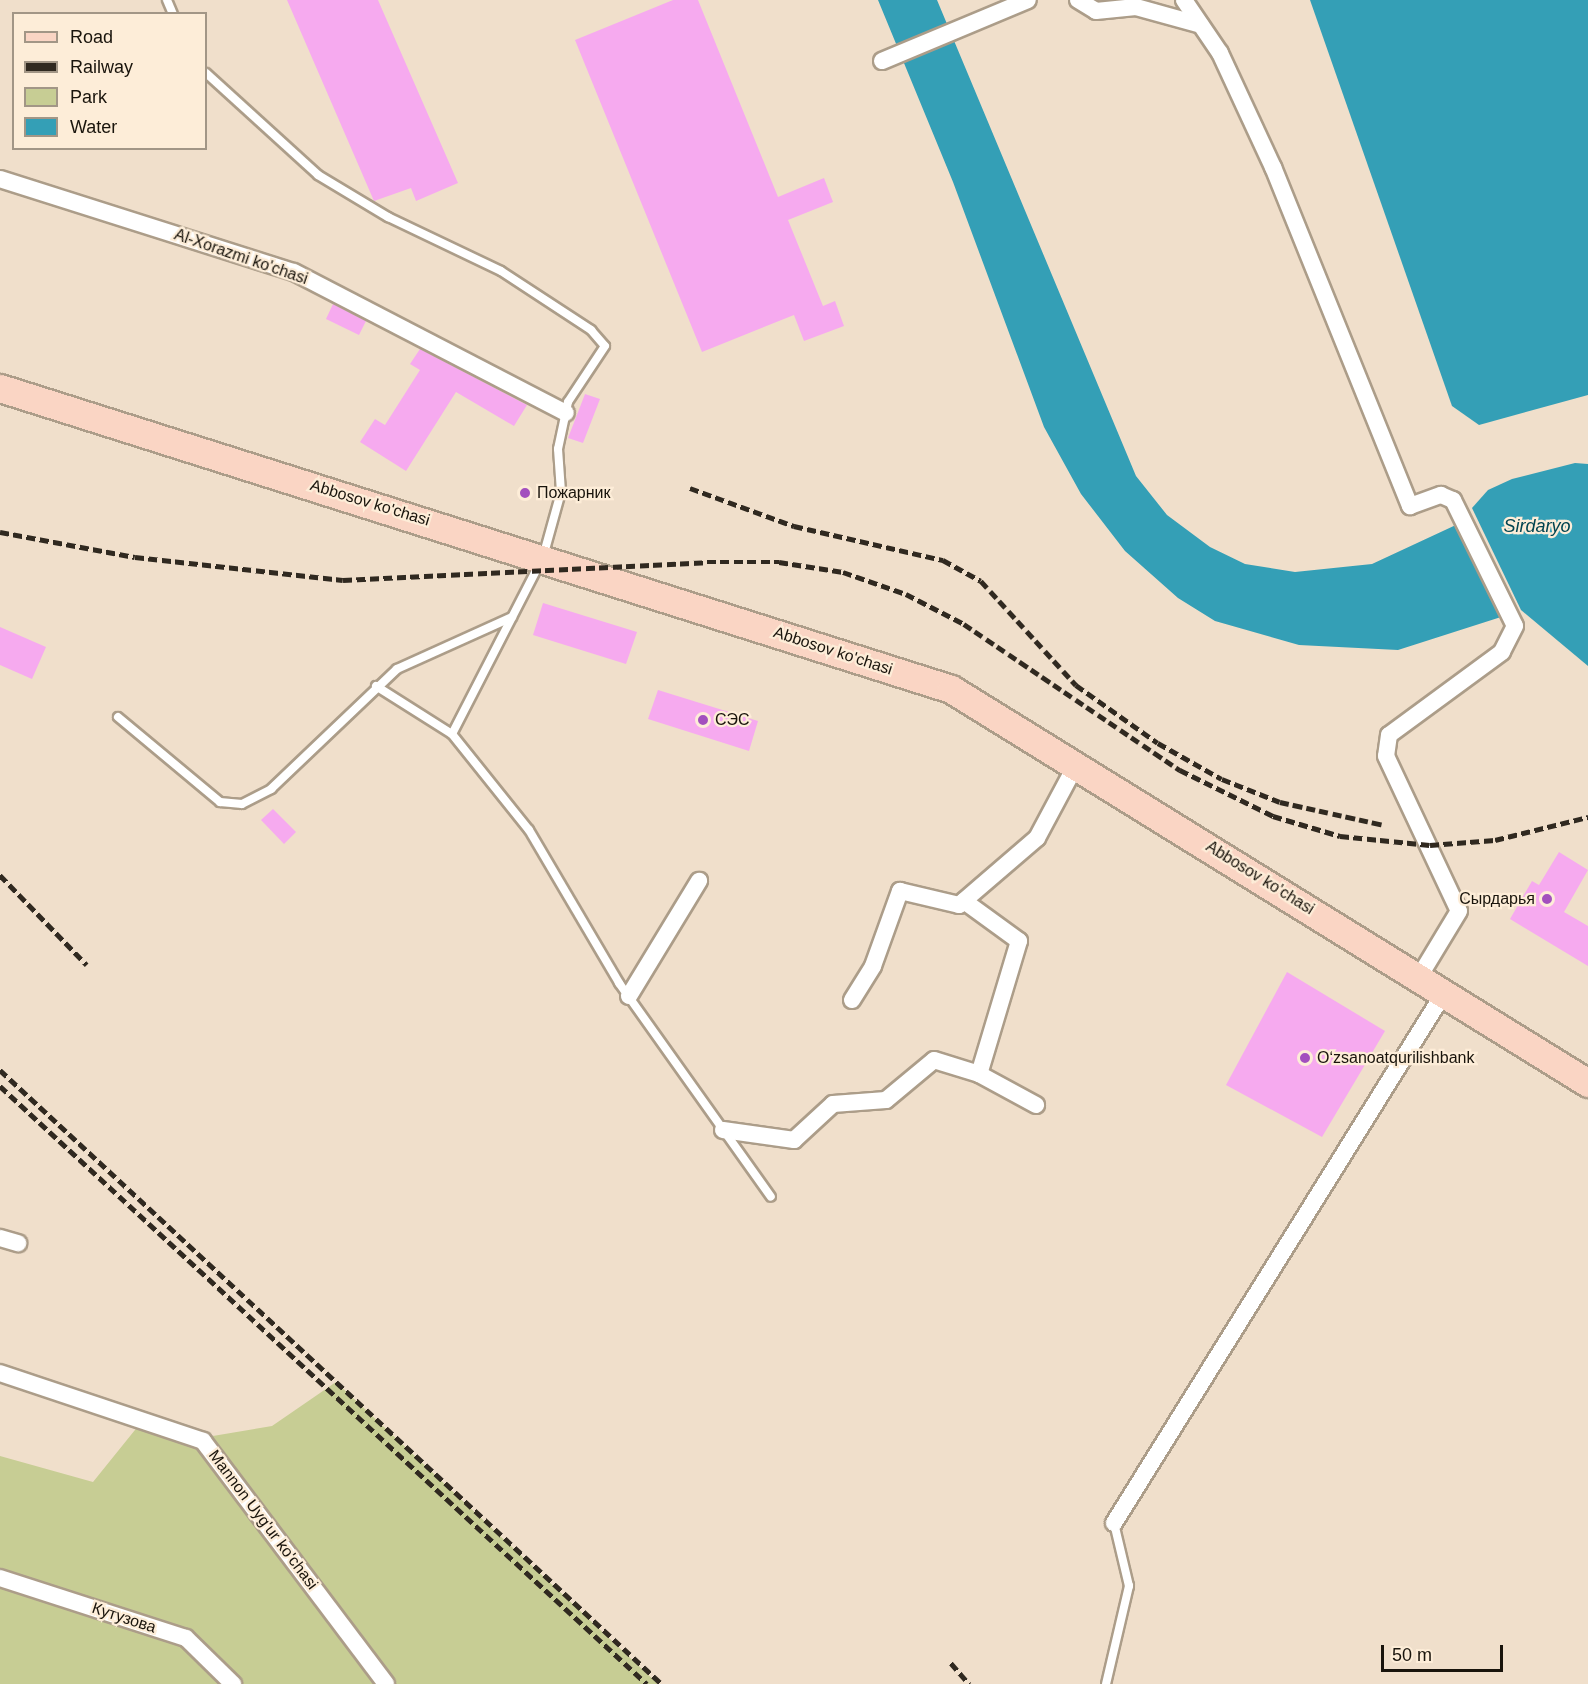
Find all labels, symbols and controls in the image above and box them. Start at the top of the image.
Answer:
legend [12,12,207,150]
text: Road [70,27,113,47]
text: Railway [70,57,133,77]
text: Park [70,87,107,107]
text: Water [70,117,117,137]
street label: Al-Xorazmi ko'chasi [172,225,310,289]
street label: Abbosov ko'chasi [308,476,432,530]
place label: Пожарник [537,483,610,503]
marker: Пожарник [518,486,532,500]
water label: Sirdaryo [1503,515,1571,537]
street label: Abbosov ko'chasi [771,623,895,679]
place label: СЭС [715,710,749,730]
marker: СЭС [696,713,710,727]
street label: Abbosov ko'chasi [1202,837,1318,919]
place label: Сырдарья [1459,889,1535,909]
marker: Сырдарья [1540,892,1554,906]
place label: Oʻzsanoatqurilishbank [1317,1048,1474,1068]
marker: Oʻzsanoatqurilishbank [1298,1051,1312,1065]
street label: Mannon Uyg'ur ko'chasi [204,1446,322,1594]
street label: Кутузова [90,1599,158,1637]
scale bar [1384,1633,1506,1671]
text: 50 m [1392,1645,1432,1665]

